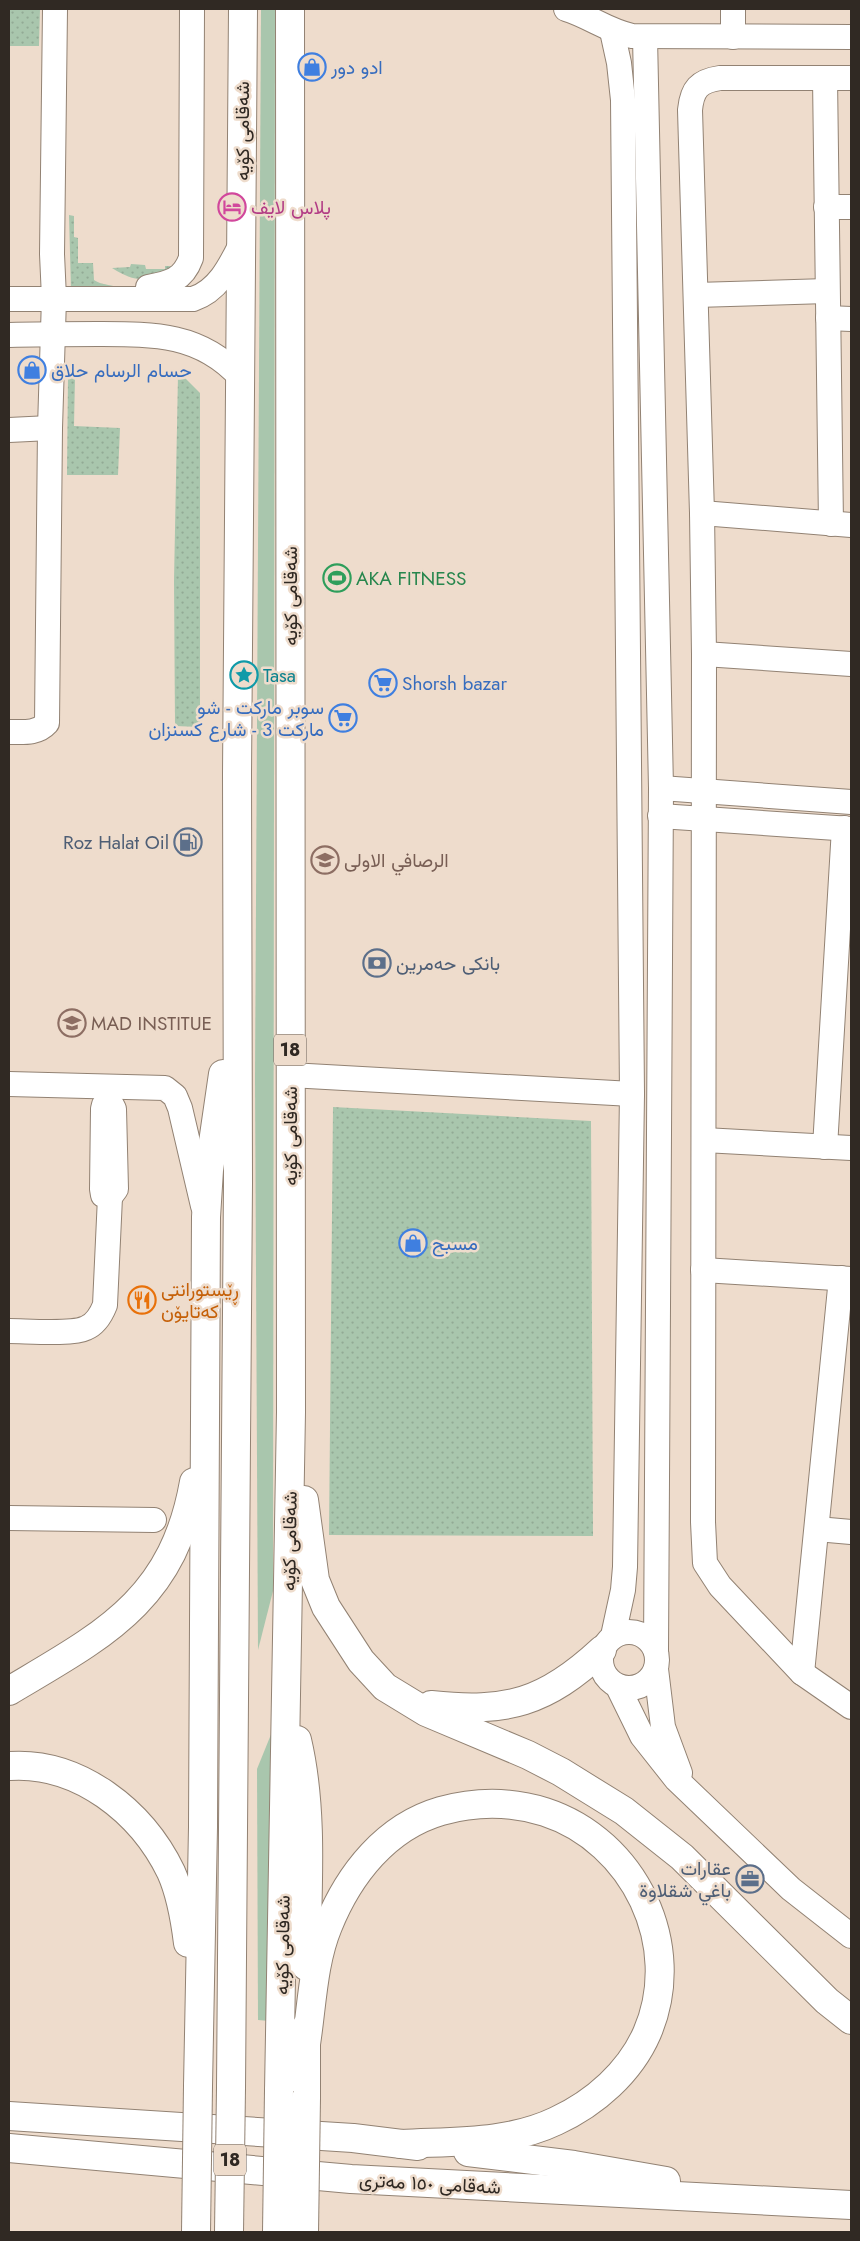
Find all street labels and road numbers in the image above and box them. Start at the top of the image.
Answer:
street label: شەقامی کۆیە [229,81,256,181]
street label: شەقامی کۆیە [277,546,304,646]
road number: 18 [274,1034,306,1066]
street label: شەقامی کۆیە [277,1086,304,1186]
street label: شەقامی کۆیە [275,1491,304,1591]
street label: شەقامی کۆیە [268,1895,297,1995]
road number: 18 [214,2144,246,2176]
street label: شەقامی ١٥٠ مەتری [358,2166,502,2201]

